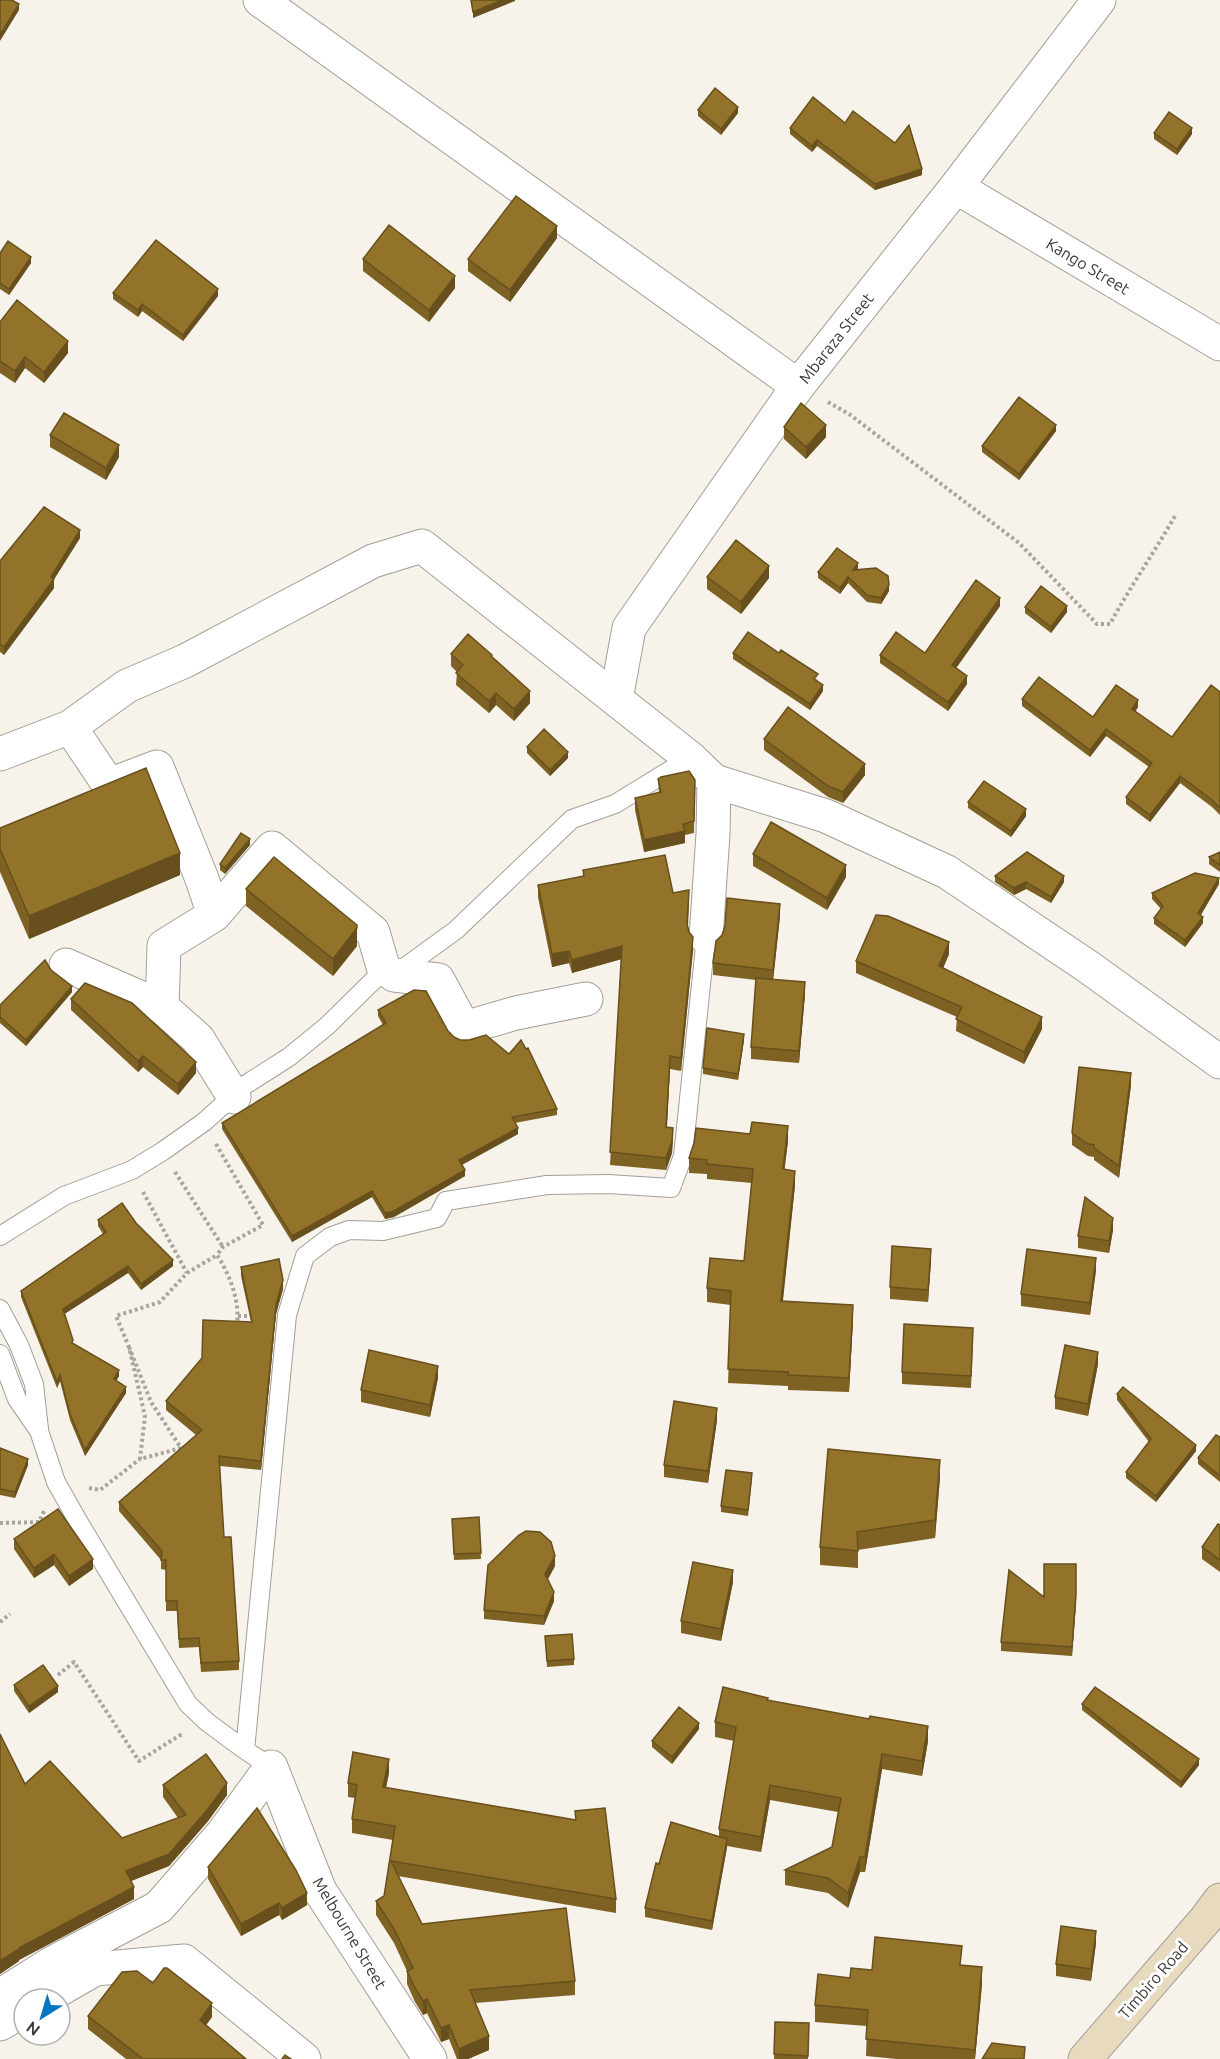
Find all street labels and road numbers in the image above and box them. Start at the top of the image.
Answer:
street label: Kango Street [1043,234,1134,298]
street label: Mbaraza Street [795,289,877,387]
street label: Melbourne Street [310,1874,391,1993]
street label: Timbiro Road [1115,1938,1191,2022]

